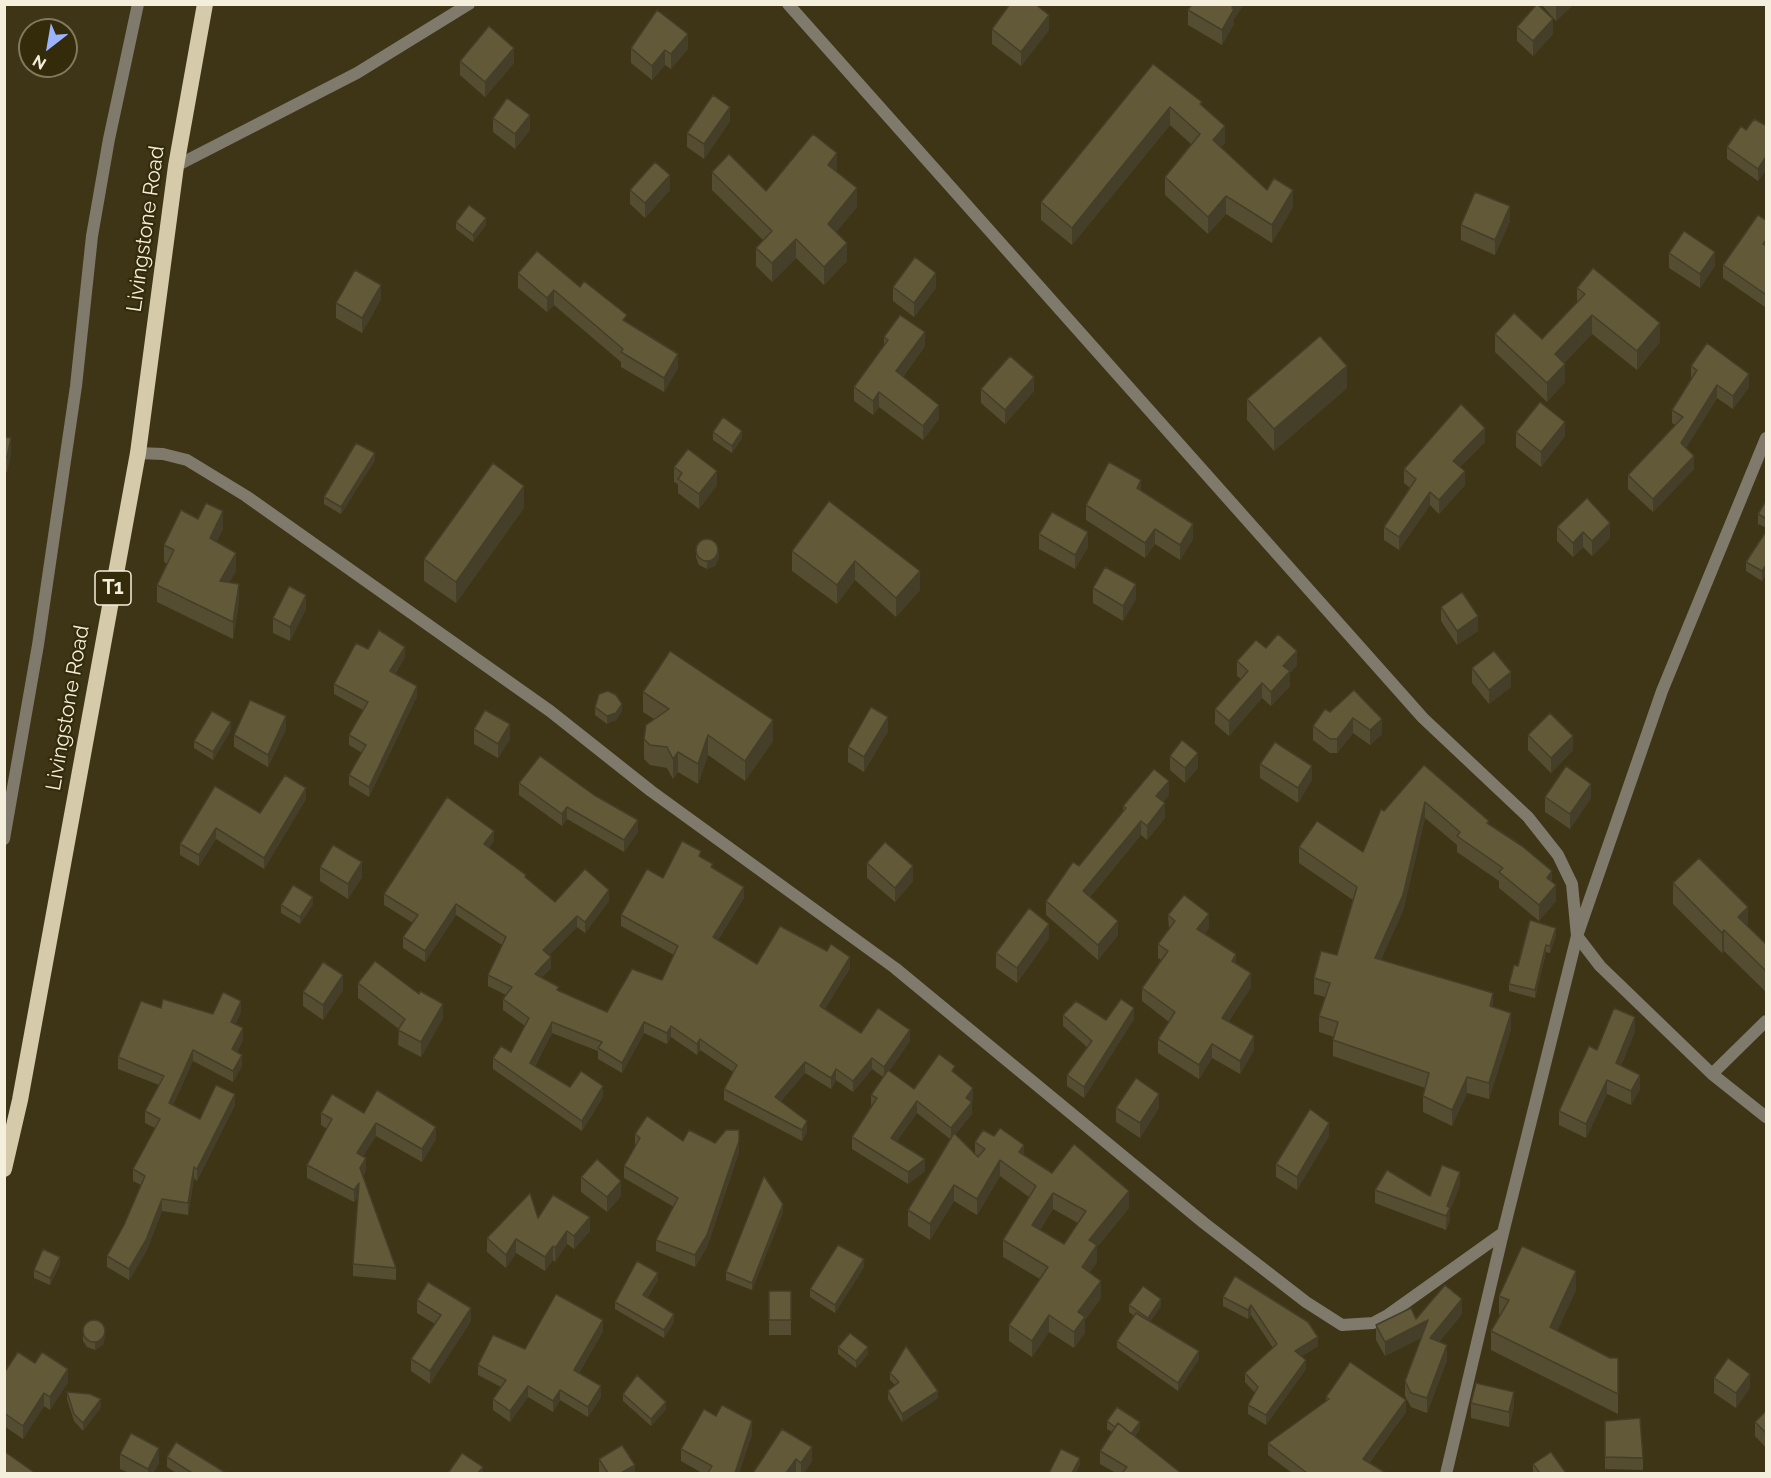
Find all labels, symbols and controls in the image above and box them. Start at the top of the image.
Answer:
north arrow [18,18,78,78]
text: N [29,51,50,73]
street label: Livingstone Road [122,144,170,314]
road number: T1 [95,571,131,605]
street label: Livingstone Road [41,623,95,793]

